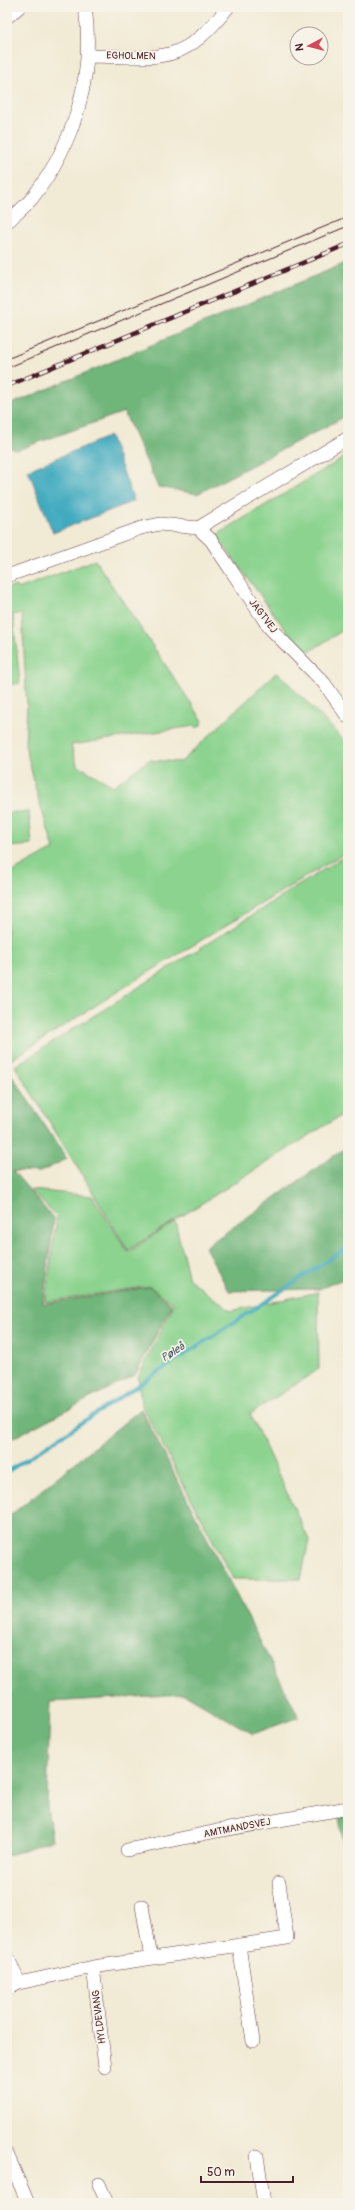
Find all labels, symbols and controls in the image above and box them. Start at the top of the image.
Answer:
north arrow [289,26,329,66]
text: N [293,42,306,52]
street label: EGHOLMEN [106,50,156,62]
street label: JAGTVEJ [246,597,280,636]
water label: Pøleå [159,1339,188,1364]
street label: AMTMANDSVEJ [203,1816,272,1840]
street label: HYLDEVANG [90,1989,108,2045]
scale bar [201,2158,293,2184]
text: 50 m [207,2165,235,2180]

